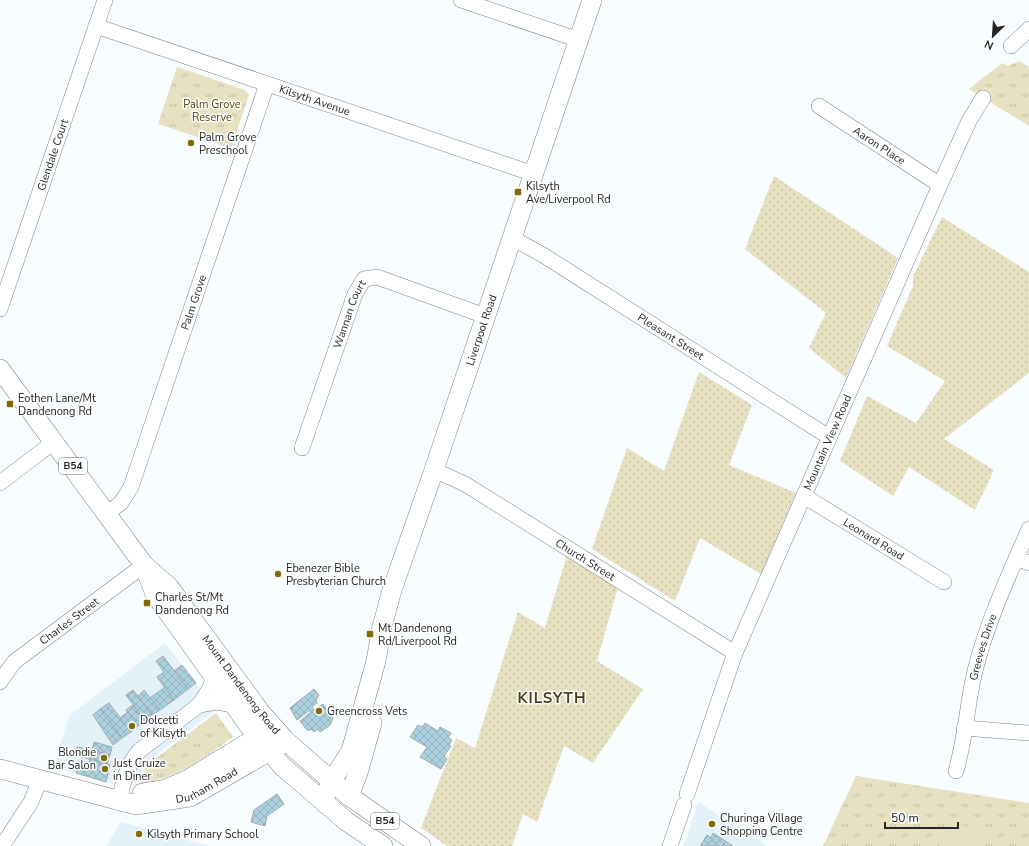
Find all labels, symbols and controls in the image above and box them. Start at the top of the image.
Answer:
north arrow [973,16,1013,56]
text: N [982,36,996,53]
street label: Kilsyth Avenue [277,81,352,119]
park label: Palm Grove Reserve [183,97,241,125]
street label: Glendale Court [33,117,72,193]
street label: Aaron Place [850,123,909,168]
place label: Palm Grove Preschool [199,130,256,158]
marker: Palm Grove Preschool [186,138,196,148]
place label: Kilsyth Ave/Liverpool Rd [526,179,611,207]
marker: Kilsyth Ave/Liverpool Rd [513,187,523,197]
street label: Palm Grove [177,273,210,332]
street label: Wannan Court [329,277,369,350]
street label: Liverpool Road [462,292,500,368]
street label: Pleasant Street [635,310,707,363]
place label: Eothen Lane/Mt Dandenong Rd [18,391,96,419]
street label: Mountain View Road [800,392,855,492]
marker: Eothen Lane/Mt Dandenong Rd [5,399,15,409]
road number: B54 [59,458,87,474]
street label: Leonard Road [841,515,907,563]
street label: Church Street [553,535,618,584]
place label: Ebenezer Bible Presbyterian Church [286,561,386,589]
marker: Ebenezer Bible Presbyterian Church [273,569,283,579]
place label: Charles St/Mt Dandenong Rd [155,590,229,618]
street label: Charles Street [36,594,102,648]
marker: Charles St/Mt Dandenong Rd [142,598,152,608]
street label: Greeves Drive [966,611,1000,682]
place label: Mt Dandenong Rd/Liverpool Rd [378,621,457,649]
marker: Mt Dandenong Rd/Liverpool Rd [365,629,375,639]
street label: Mount Dandenong Road [199,632,284,737]
district label: KILSYTH [517,688,587,708]
place label: Greencross Vets [327,704,407,719]
marker: Greencross Vets [314,706,324,716]
place label: Dolcetti of Kilsyth [140,713,186,741]
marker: Dolcetti of Kilsyth [127,721,137,731]
place label: Blondie Bar Salon [48,745,96,773]
marker: Blondie Bar Salon [99,753,109,763]
place label: Just Cruize in Diner [112,756,166,784]
marker: Just Cruize in Diner [100,764,110,774]
street label: Durham Road [175,764,240,807]
scale bar [885,804,958,830]
text: 50 m [891,810,919,826]
place label: Churinga Village Shopping Centre [720,811,803,839]
road number: B54 [371,813,399,829]
marker: Churinga Village Shopping Centre [707,819,717,829]
place label: Kilsyth Primary School [147,827,259,842]
marker: Kilsyth Primary School [134,829,144,839]

